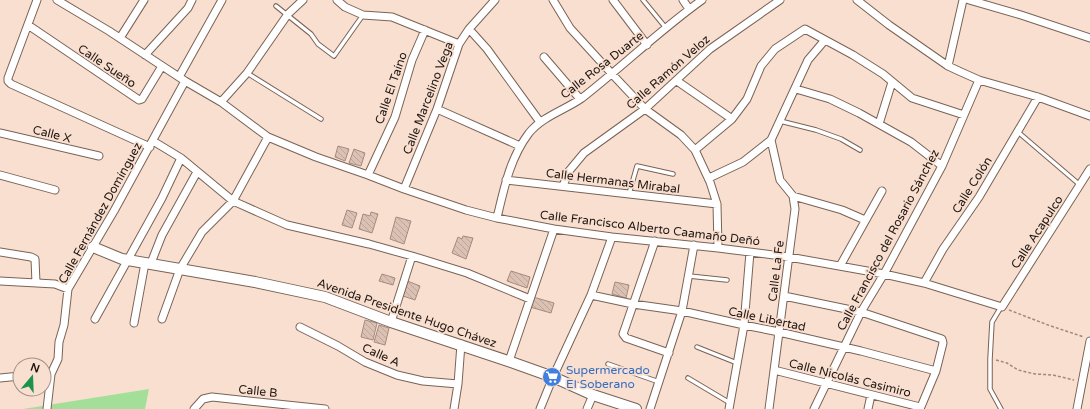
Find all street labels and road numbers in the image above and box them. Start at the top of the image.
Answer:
street label: Calle Rosa Duarte [558,28,646,102]
street label: Calle Ramón Veloz [624,32,712,112]
street label: Calle Marcelino Vega [400,40,456,156]
street label: Calle Sueño [75,41,139,91]
street label: Calle El Taíno [372,50,410,126]
street label: Calle X [31,122,73,146]
street label: Calle Fernández Domínguez [55,140,145,286]
street label: Calle Francisco del Rosario Sánchez [834,147,942,333]
street label: Calle Colón [949,154,995,216]
street label: Calle Hermanas Mirabal [545,166,681,196]
street label: Calle Acapulco [1008,193,1066,271]
street label: Calle Francisco Alberto Caamaño Deñó [539,208,761,248]
street label: Calle La Fe [765,239,787,302]
street label: Avenida Presidente Hugo Chávez [316,276,499,350]
street label: Calle Libertad [727,304,807,334]
street label: Calle A [360,340,402,370]
street label: Calle Nicolás Casimiro [788,356,912,400]
street label: Calle B [238,382,278,400]

